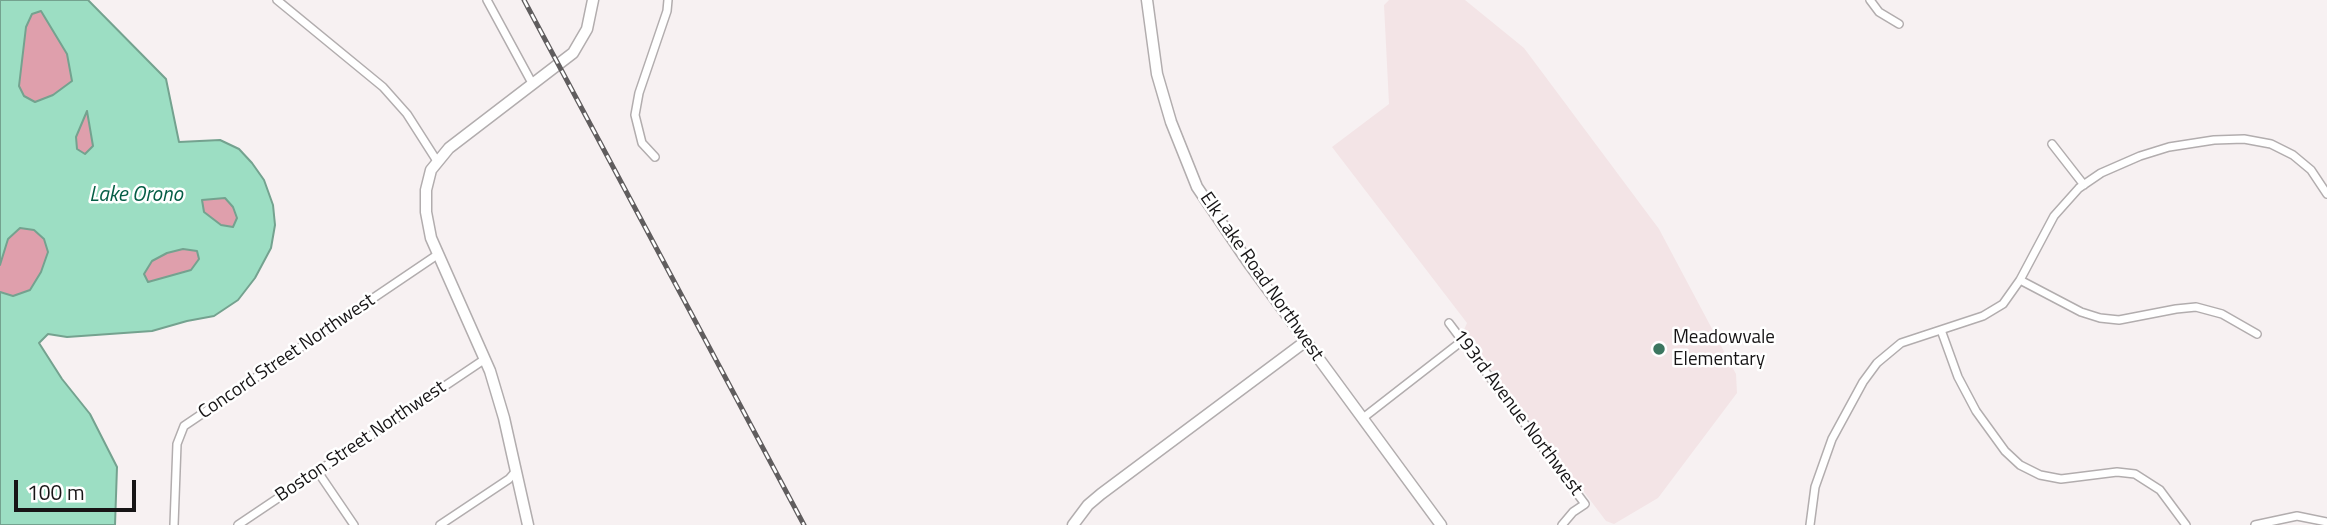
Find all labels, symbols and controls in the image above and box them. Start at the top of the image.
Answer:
water label: Lake Orono [89,183,183,209]
street label: Elk Lake Road Northwest [1194,188,1328,366]
street label: Concord Street Northwest [194,289,380,425]
street label: 193rd Avenue Northwest [1447,326,1587,500]
place label: Meadowvale Elementary [1673,327,1775,371]
marker: Meadowvale Elementary [1651,341,1667,357]
street label: Boston Street Northwest [272,377,450,507]
scale bar [18,466,140,510]
text: 100 m [27,476,84,508]

